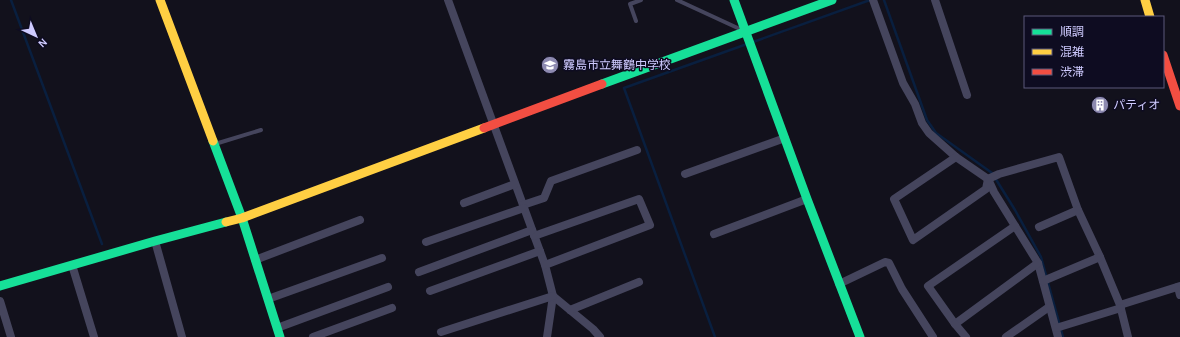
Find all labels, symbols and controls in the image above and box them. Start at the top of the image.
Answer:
north arrow [16,16,56,56]
legend [1024,16,1164,88]
text: 順調 [1060,26,1084,38]
text: N [36,36,49,49]
text: 混雑 [1060,45,1084,58]
school or university icon: 霧島市立舞鶴中学校 [540,55,560,75]
place label: 霧島市立舞鶴中学校 [563,58,671,71]
text: 渋滞 [1060,66,1084,78]
building icon: パティオ [1090,95,1110,115]
place label: パティオ [1113,99,1160,111]

